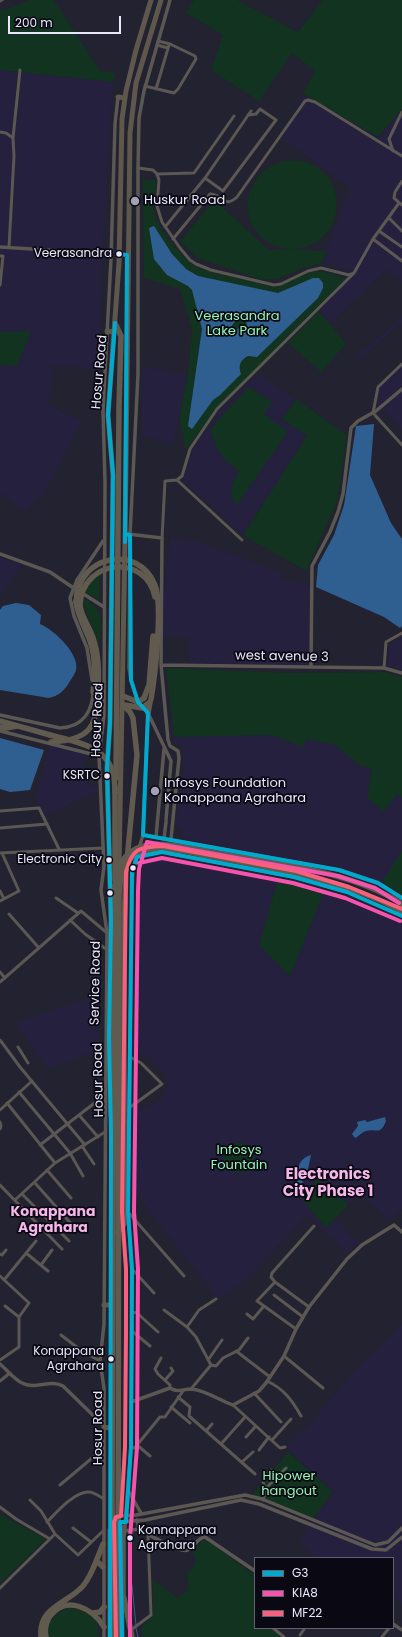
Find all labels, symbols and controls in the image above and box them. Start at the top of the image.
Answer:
scale bar [10,8,123,34]
text: 200 m [15,14,53,31]
place label: Huskur Road [144,193,225,209]
marker: Huskur Road [129,195,141,207]
place label: Veerasandra [34,247,112,261]
marker: Veerasandra [114,249,124,259]
park label: Veerasandra Lake Park [195,309,279,340]
street label: Hosur Road [89,334,111,410]
street label: west avenue 3 [235,648,329,666]
street label: Hosur Road [89,682,107,758]
place label: KSRTC [63,769,100,783]
marker: KSRTC [102,771,112,781]
place label: Infosys Foundation Konappana Agrahara [164,776,306,807]
marker: Infosys Foundation Konappana Agrahara [149,785,161,797]
place label: Electronic City [17,853,102,867]
marker: Electronic City [104,855,114,865]
unlabelled marker [128,863,138,873]
unlabelled marker [105,888,115,898]
street label: Service Road [87,941,105,1025]
street label: Hosur Road [91,1043,107,1117]
park label: Infosys Fountain [211,1143,267,1174]
district label: Electronics City Phase 1 [283,1166,373,1201]
district label: Konappana Agrahara [10,1204,96,1236]
place label: Konappana Agrahara [33,1345,104,1373]
marker: Konappana Agrahara [106,1354,116,1364]
street label: Hosur Road [91,1391,107,1465]
park label: Hipower hangout [261,1469,317,1500]
place label: Konnappana Agrahara [138,1524,216,1552]
marker: Konnappana Agrahara [125,1533,135,1543]
legend [254,1557,394,1629]
text: G3 [292,1564,308,1581]
text: KIA8 [292,1584,318,1601]
text: MF22 [292,1604,322,1621]

